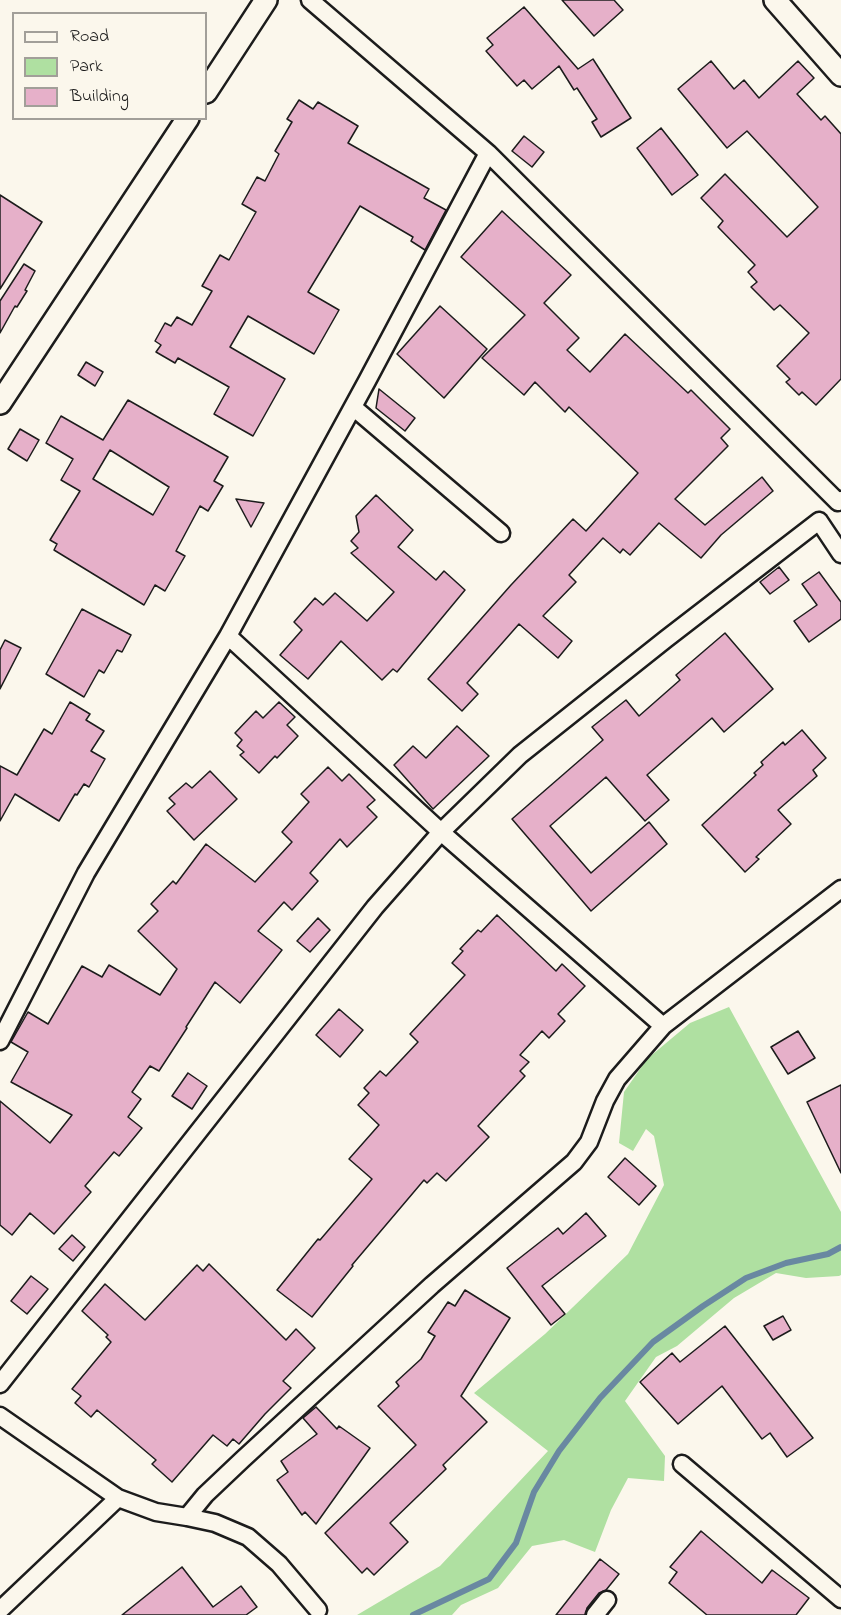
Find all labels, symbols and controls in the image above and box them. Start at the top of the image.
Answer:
legend [12,12,207,120]
text: Road [70,24,109,50]
text: Park [70,54,103,80]
text: Building [70,84,129,110]

